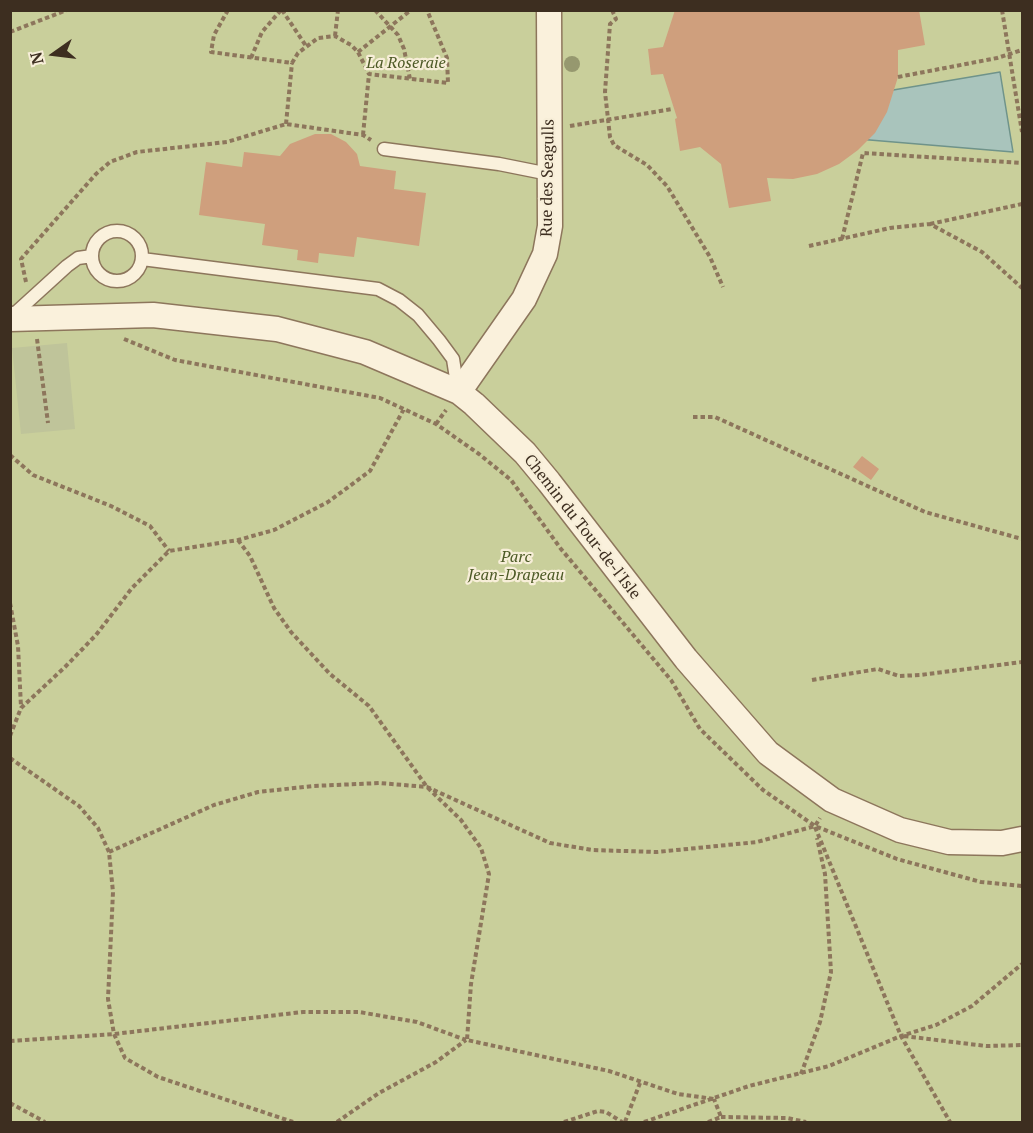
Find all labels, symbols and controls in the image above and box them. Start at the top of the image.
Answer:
north arrow [24,24,84,84]
text: N [24,50,49,67]
park label: La Roseraie [366,53,446,73]
street label: Rue des Seagulls [537,119,559,237]
street label: Chemin du Tour-de-l'Isle [519,451,645,603]
park label: Parc Jean-Drapeau [468,547,564,585]

